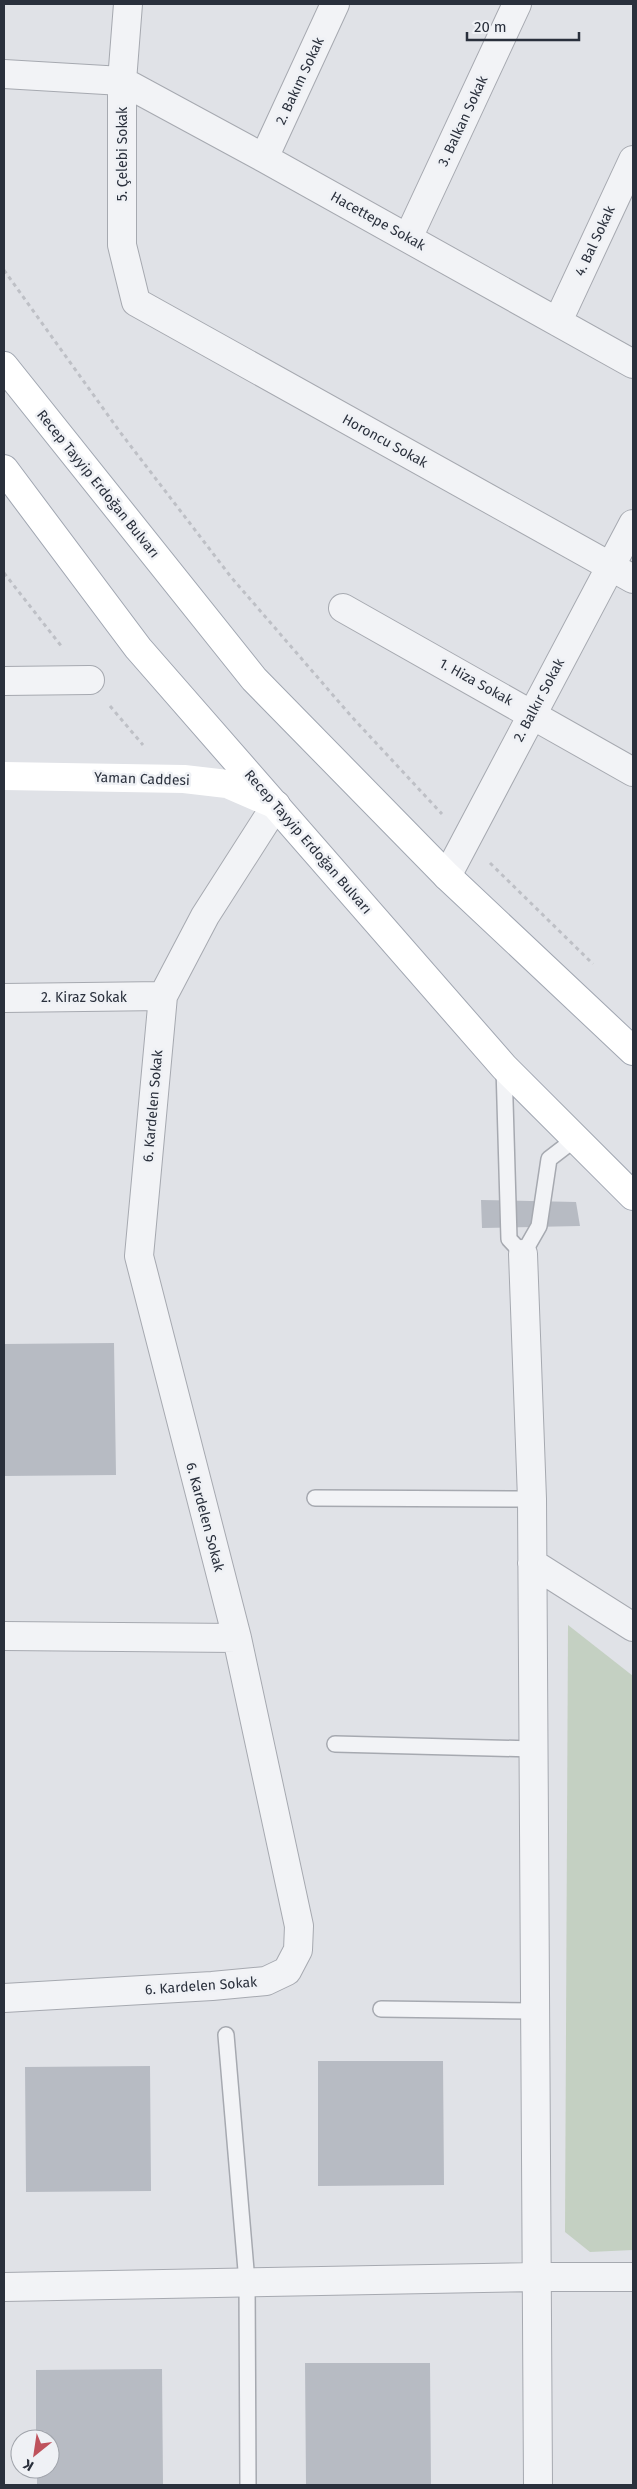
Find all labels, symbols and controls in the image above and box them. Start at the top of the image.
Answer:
scale bar [467,10,580,42]
text: 20 m [474,18,507,36]
street label: 2. Bakım Sokak [272,34,328,127]
street label: 3. Balkan Sokak [435,72,492,169]
street label: 5. Çelebi Sokak [114,106,131,201]
street label: Hacettepe Sokak [328,188,429,255]
street label: 4. Bal Sokak [571,202,619,279]
street label: Recep Tayyip Erdoğan Bulvarı [33,407,163,561]
street label: Horoncu Sokak [339,411,431,472]
street label: 1. Hiza Sokak [436,655,516,710]
street label: 2. Balkır Sokak [510,655,568,745]
street label: Recep Tayyip Erdoğan Bulvarı [241,766,375,918]
street label: Yaman Caddesi [94,769,190,789]
street label: 2. Kiraz Sokak [41,989,128,1006]
street label: 6. Kardelen Sokak [140,1048,166,1163]
street label: 6. Kardelen Sokak [182,1461,228,1574]
street label: 6. Kardelen Sokak [144,1974,258,1998]
north arrow [10,2429,60,2479]
text: K [20,2455,37,2474]

